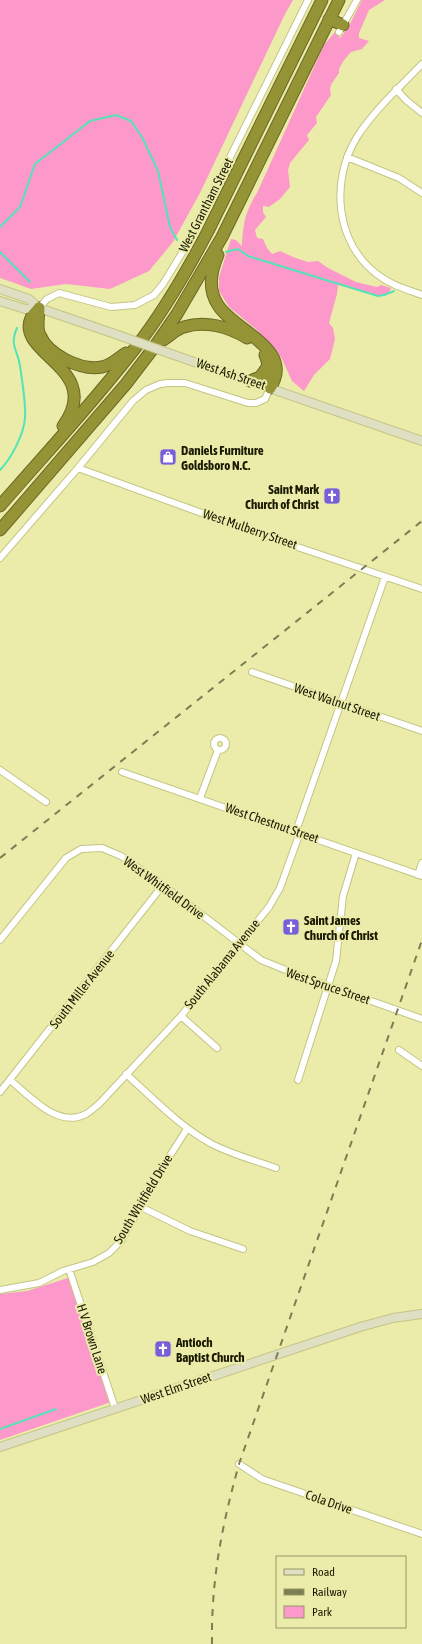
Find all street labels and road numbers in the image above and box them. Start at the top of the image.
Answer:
street label: West Grantham Street [176,155,236,255]
street label: West Ash Street [194,355,268,393]
street label: West Mulberry Street [201,506,299,552]
street label: West Walnut Street [292,680,382,724]
street label: West Chestnut Street [223,800,321,846]
street label: West Whitfield Drive [121,854,208,922]
street label: South Alabama Avenue [181,916,263,1012]
street label: South Miller Avenue [47,947,117,1031]
street label: West Spruce Street [284,965,372,1007]
street label: South Whitfield Drive [111,1152,176,1246]
street label: H V Brown Lane [74,1302,110,1376]
street label: West Elm Street [139,1369,214,1407]
street label: Cola Drive [304,1487,354,1517]

